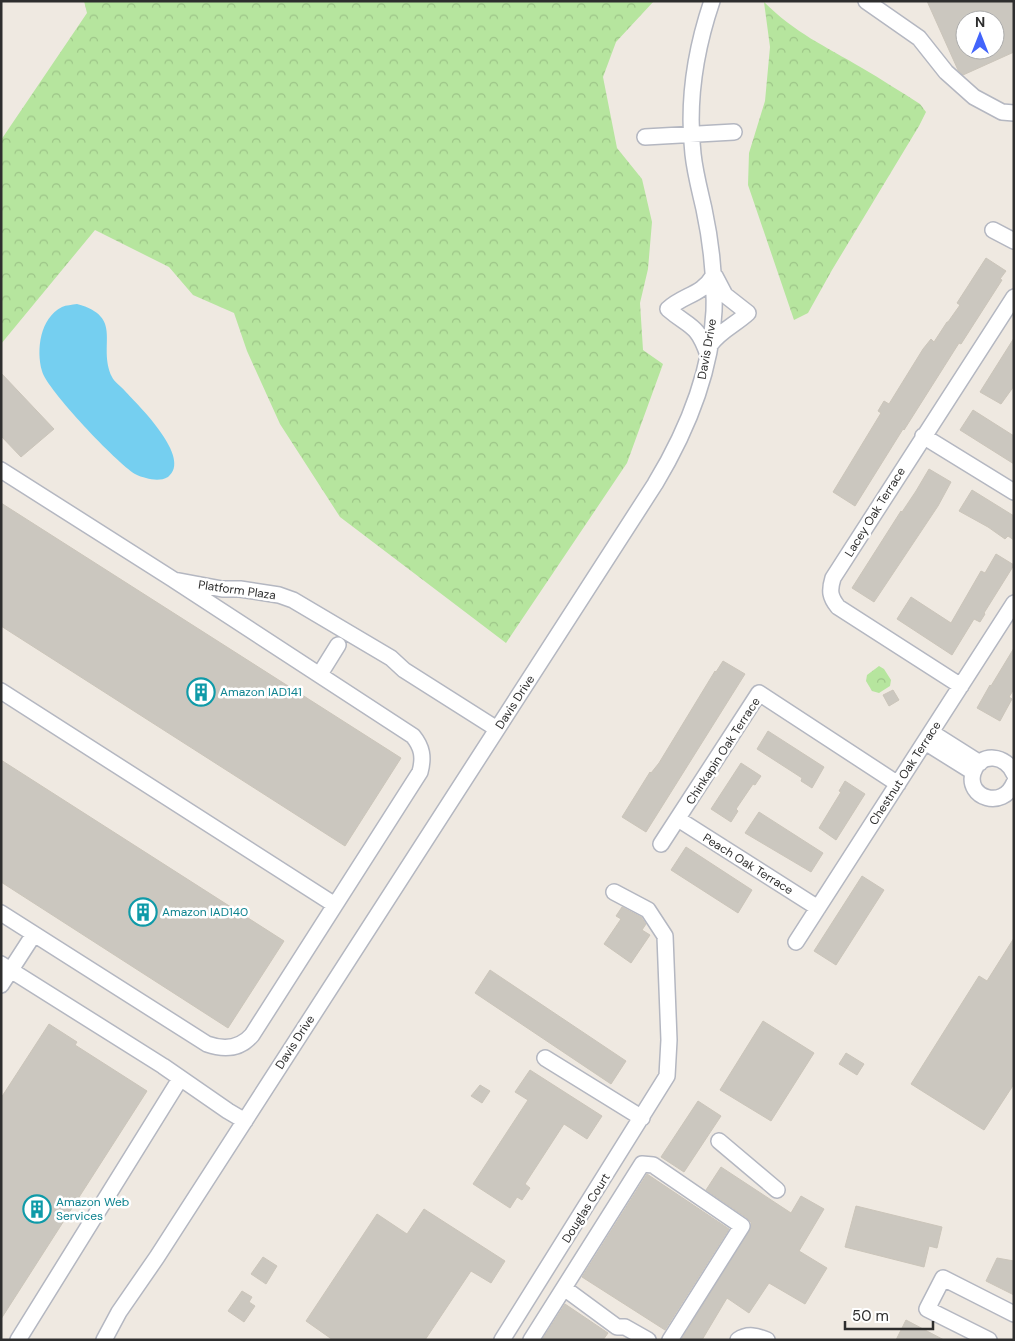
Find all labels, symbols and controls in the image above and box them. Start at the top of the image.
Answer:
north arrow [955,10,1005,60]
text: N [975,13,985,31]
street label: Davis Drive [694,317,720,381]
street label: Lacey Oak Terrace [841,464,909,560]
street label: Platform Plaza [197,577,277,603]
street label: Davis Drive [492,672,539,732]
building icon: Amazon IAD141 [186,677,216,707]
place label: Amazon IAD141 [220,684,302,700]
street label: Chinkapin Oak Terrace [682,694,764,808]
street label: Chestnut Oak Terrace [865,718,945,828]
street label: Peach Oak Terrace [700,830,796,898]
building icon: Amazon IAD140 [128,897,158,927]
place label: Amazon IAD140 [162,904,248,920]
street label: Davis Drive [272,1012,319,1072]
street label: Douglas Court [558,1170,614,1246]
building icon: Amazon Web Services [22,1194,52,1224]
place label: Amazon Web Services [56,1194,129,1224]
scale bar [845,1298,932,1330]
text: 50 m [852,1306,889,1326]

